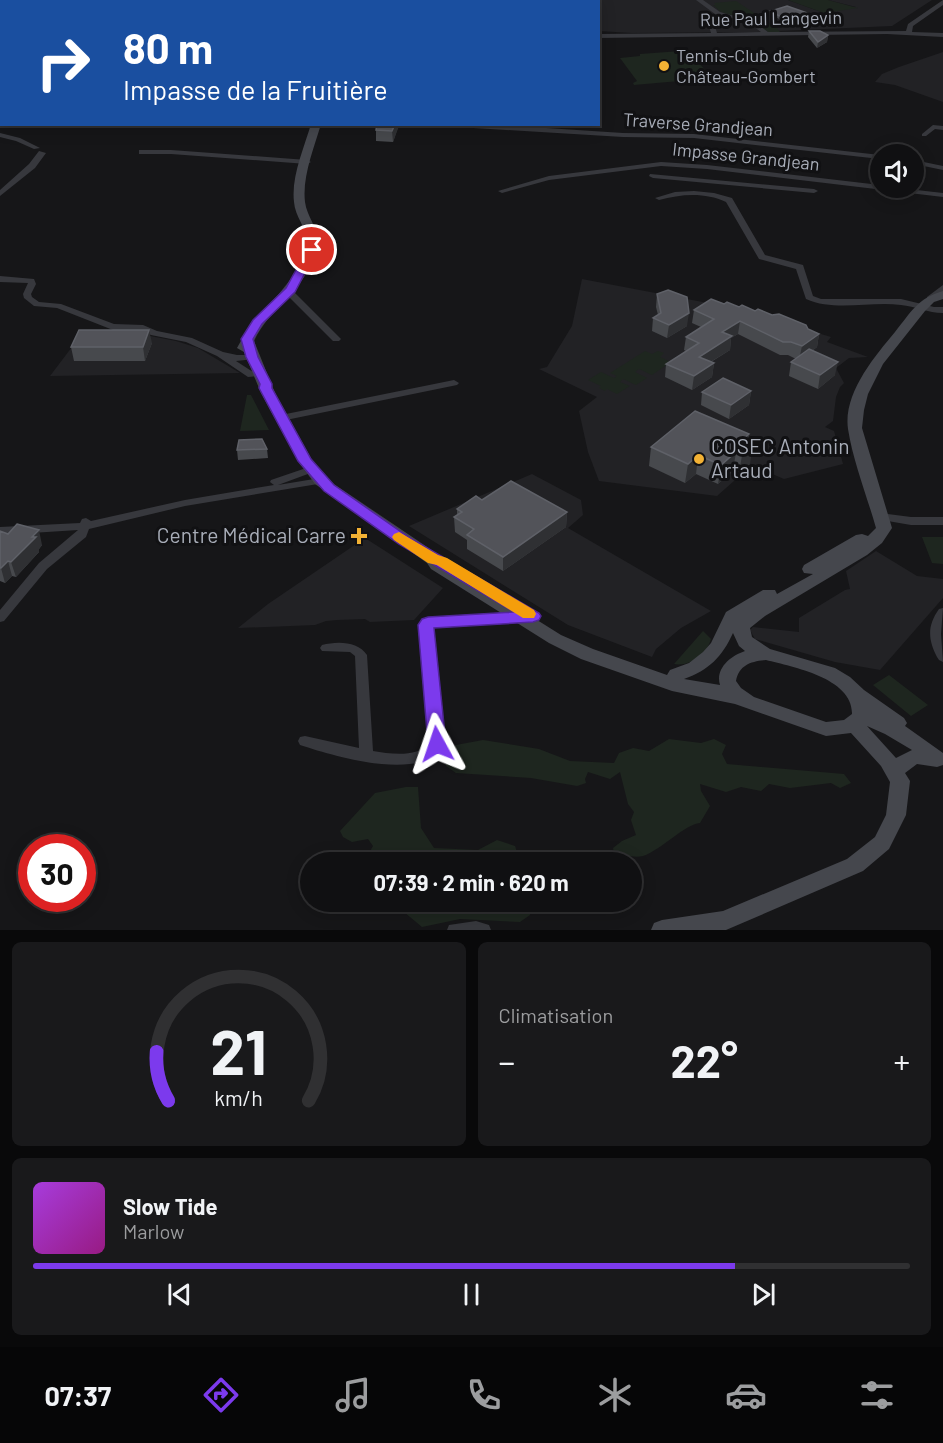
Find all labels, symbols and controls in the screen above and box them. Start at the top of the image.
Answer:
street label: Rue Paul Langevin [700,6,842,30]
text: 80 m [123,22,213,72]
icon: right [24,24,102,102]
place label: Tennis-Club de Château-Gombert [676,44,816,87]
marker: Tennis-Club de Château-Gombert [657,59,671,73]
text: Impasse de la Fruitière [123,73,388,105]
street label: Traverse Grandjean [622,108,774,140]
street label: Impasse Grandjean [671,137,821,175]
map controls [870,144,924,198]
button: sound [870,144,924,198]
pin [286,224,337,275]
icon: arrive [295,233,328,266]
place label: COSEC Antonin Artaud [711,433,850,482]
marker: COSEC Antonin Artaud [692,452,706,466]
place label: Centre Médical Carre [157,522,346,547]
marker: Centre Médical Carre [350,527,368,545]
position arrow [405,712,469,776]
speed limit sign: 30 [18,834,96,912]
text: 07:39 · 2 min · 620 m [373,869,569,895]
text: Climatisation [499,1003,613,1027]
text: 21 [210,1013,267,1087]
text: 22° [671,1033,738,1087]
text: − [499,1041,515,1081]
text: + [893,1041,910,1081]
text: km/h [214,1085,263,1110]
text: Slow Tide [123,1193,218,1219]
text: Marlow [123,1219,184,1243]
icon: previous [163,1278,196,1311]
icon: pause [455,1278,488,1311]
icon: next [747,1278,780,1311]
icon: directions [200,1374,242,1416]
icon: music [332,1374,374,1416]
icon: phone [463,1374,505,1416]
icon: climate [594,1374,636,1416]
icon: car [725,1374,767,1416]
icon: filters [856,1374,898,1416]
text: 07:37 [45,1379,111,1411]

